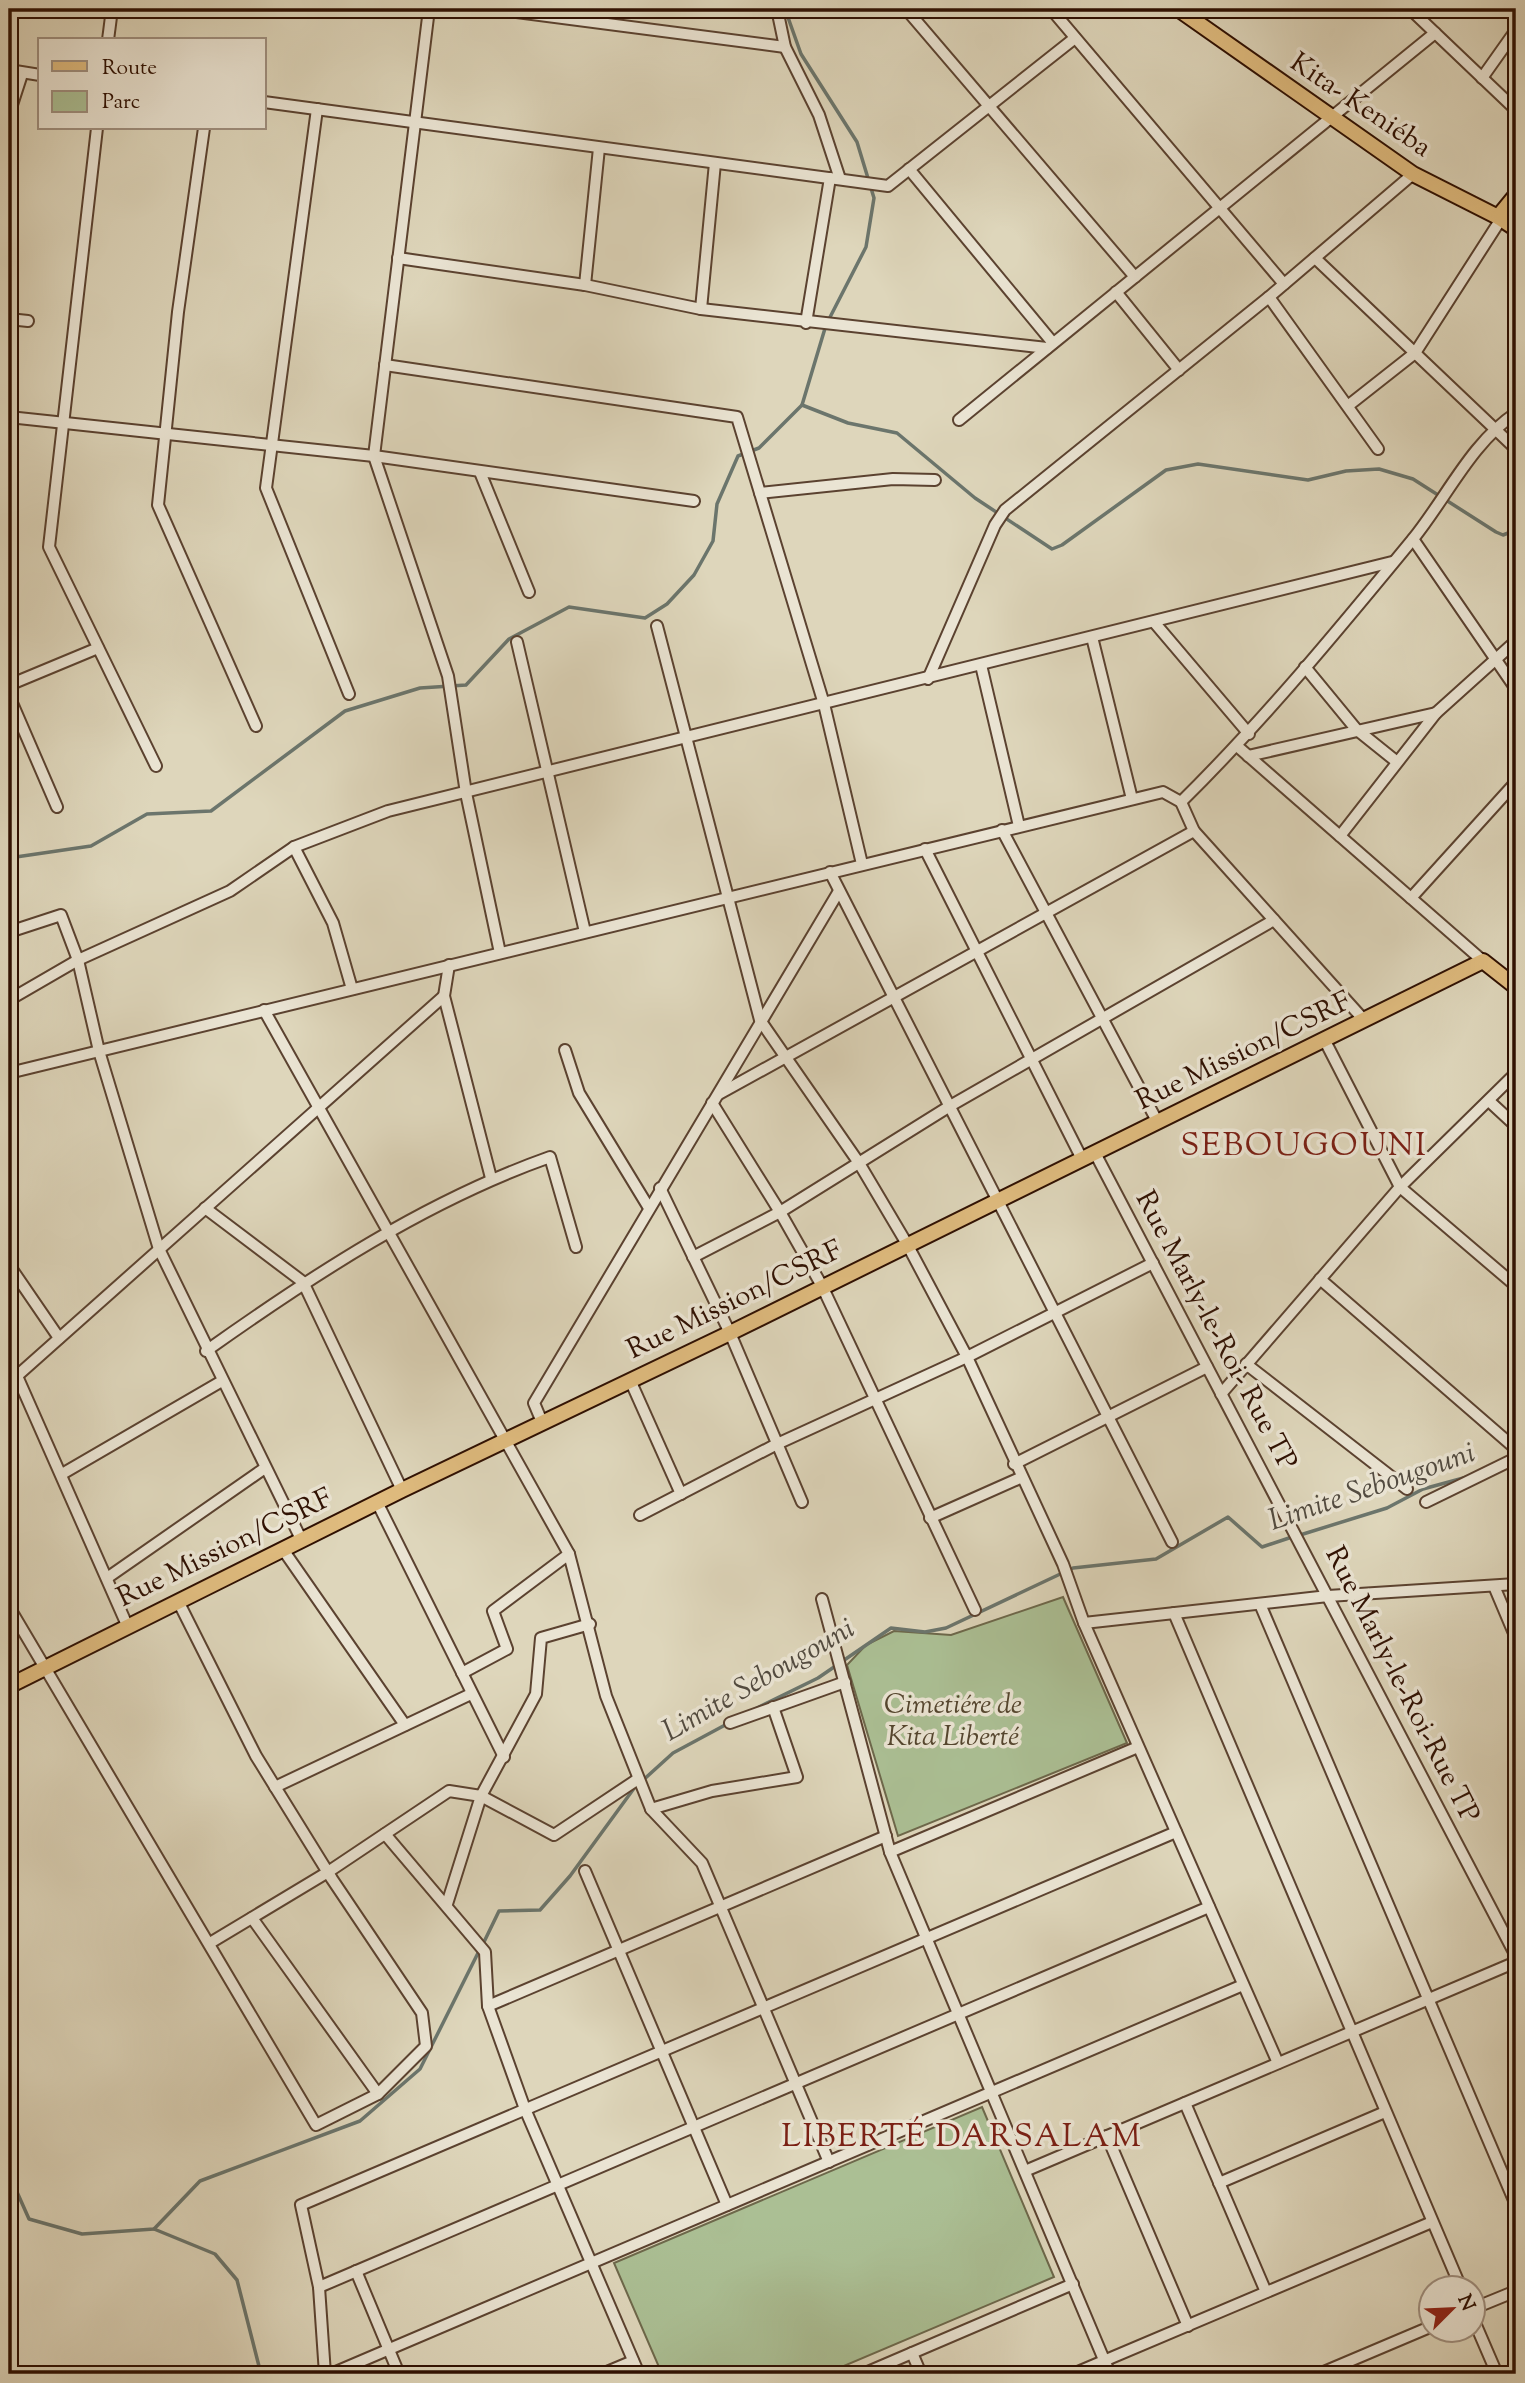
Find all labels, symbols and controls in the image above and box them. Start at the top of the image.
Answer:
legend [38,38,266,130]
street label: Kita- Keniéba [1281,44,1439,168]
text: Route [102,54,157,84]
text: Parc [102,88,140,118]
street label: Rue Mission/CSRF [1130,983,1358,1121]
district label: SEBOUGOUNI [1180,1124,1428,1170]
street label: Rue Marly-le-Roi- Rue TP [1124,1184,1306,1478]
street label: Rue Mission/CSRF [621,1232,849,1370]
water label: Limite Sebougouni [1263,1432,1481,1544]
street label: Rue Mission/CSRF [111,1480,339,1618]
street label: Rue Marly-le-Roi-Rue TP [1314,1540,1488,1830]
water label: Limite Sebougouni [655,1608,863,1754]
park label: Cimetiére de Kita Liberté [884,1686,1022,1758]
district label: LIBERTÉ DARSALAM [781,2115,1143,2161]
north arrow [1416,2274,1486,2344]
text: N [1450,2291,1481,2316]

